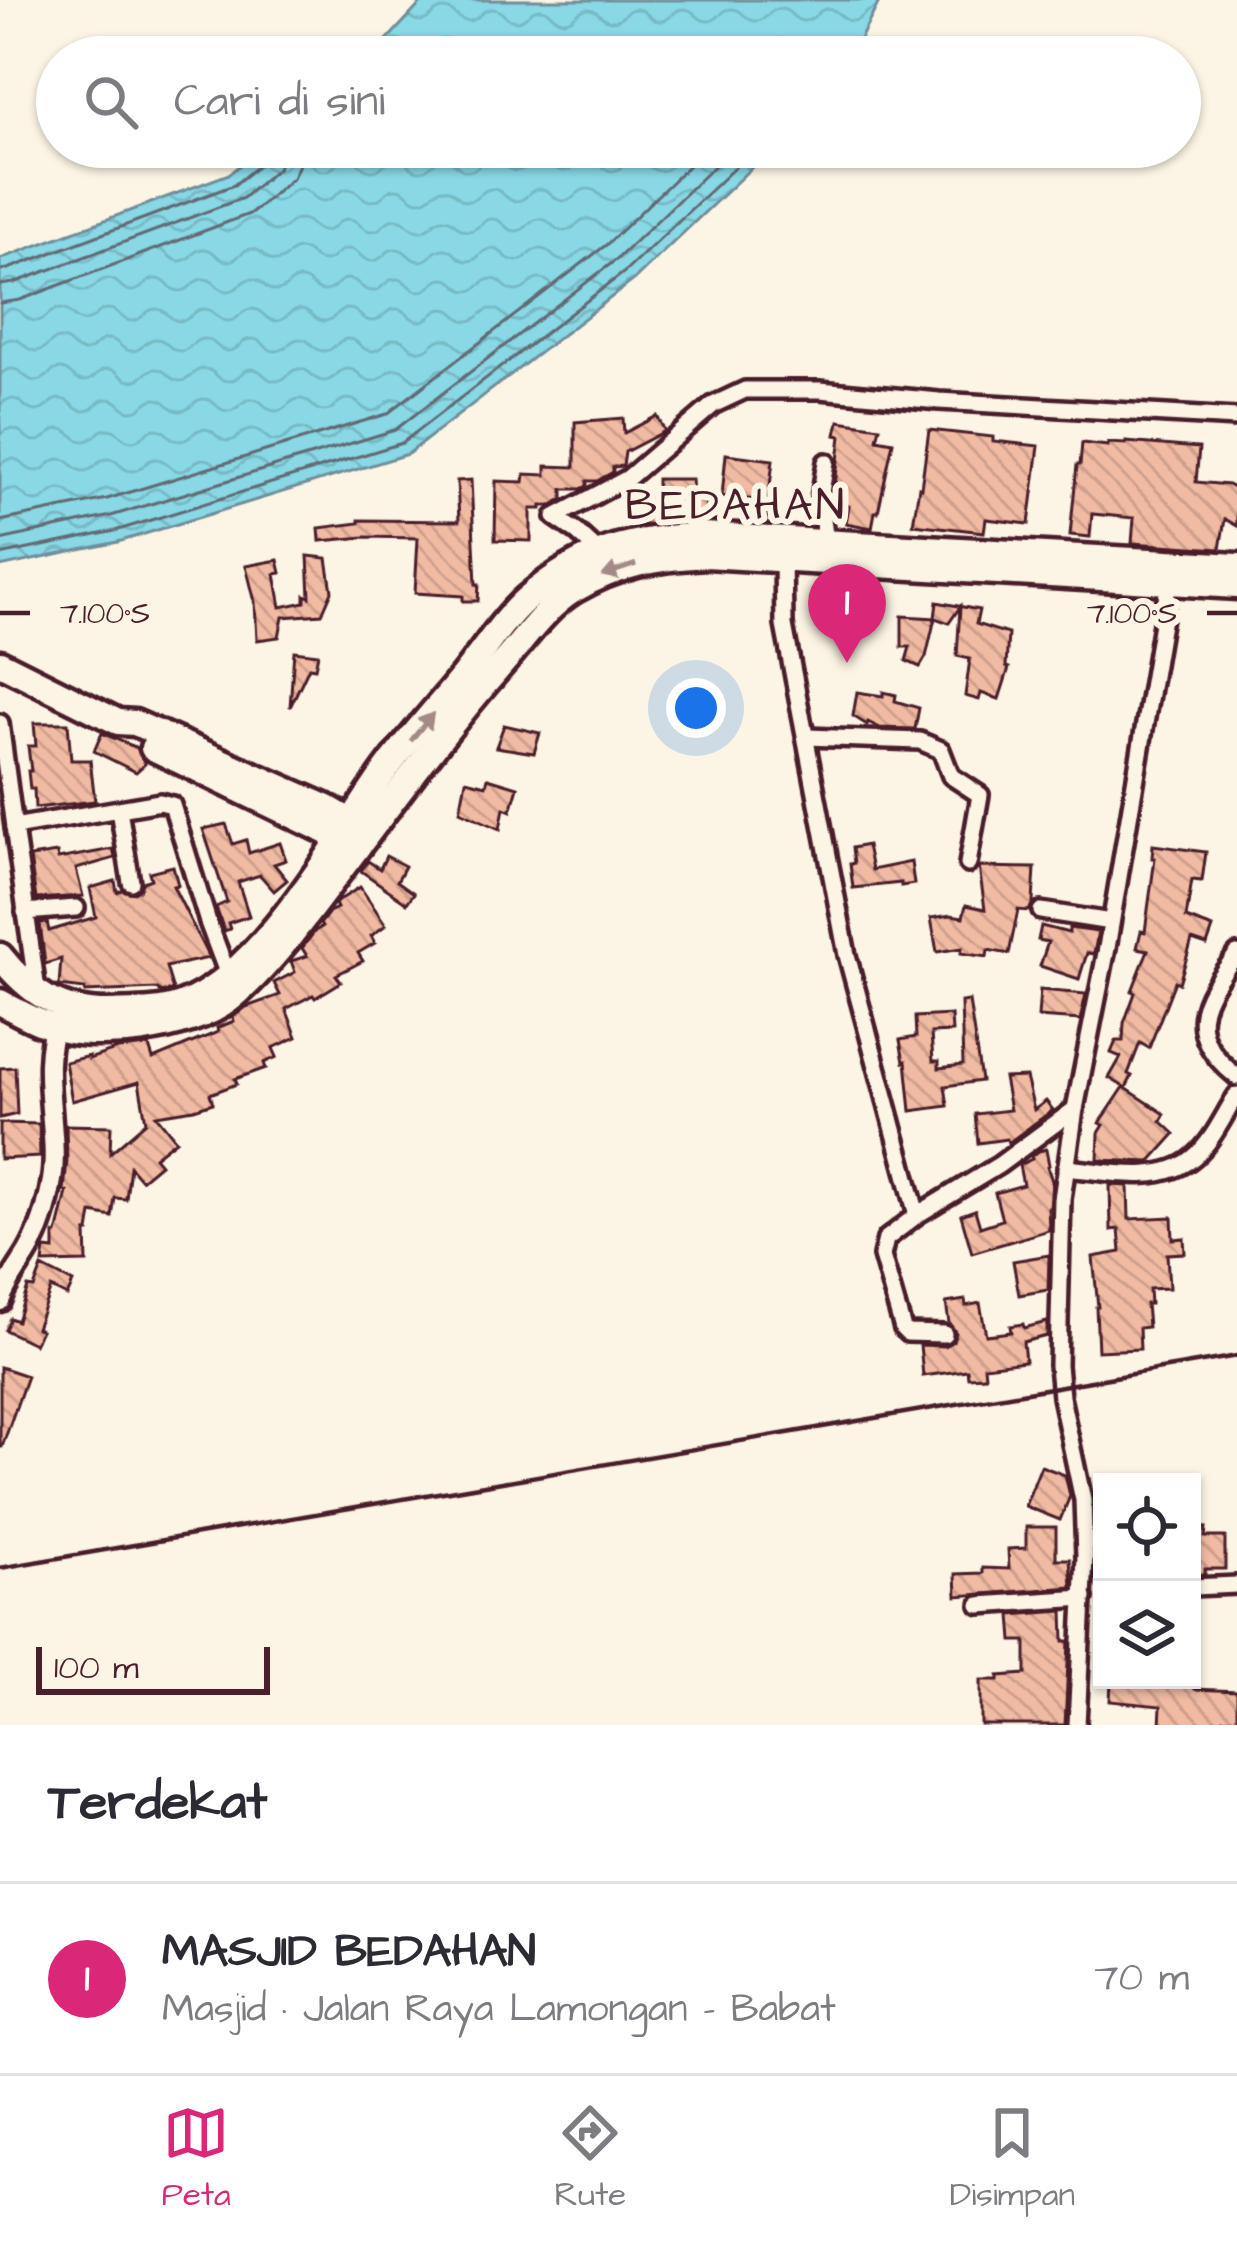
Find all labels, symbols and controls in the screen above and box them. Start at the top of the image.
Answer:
search box [36,36,1201,168]
icon: search [78,69,144,135]
text: Cari di sini [174,71,385,133]
district label: BEDAHAN [625,475,847,537]
one-way arrow [601,562,637,580]
pin: 1 [808,564,886,663]
text: 7.100°S [60,593,150,635]
text: 7.100°S [1087,593,1177,635]
your location [666,678,726,738]
one-way arrow [409,711,434,742]
map controls [1093,1473,1201,1689]
button: locate [1093,1473,1201,1581]
button: layers [1093,1581,1201,1689]
scale bar [36,1641,270,1694]
text: 100 m [54,1645,139,1691]
text: Terdekat [48,1768,267,1839]
text: MASJID BEDAHAN [162,1921,536,1983]
text: 1 [85,1952,90,2006]
text: 70 m [1094,1952,1189,2006]
text: Masjid · Jalan Raya Lamongan - Babat [162,1983,836,2037]
tab: Peta [162,2100,231,2218]
tab: Rute [555,2100,626,2218]
tab: Disimpan [950,2100,1075,2218]

